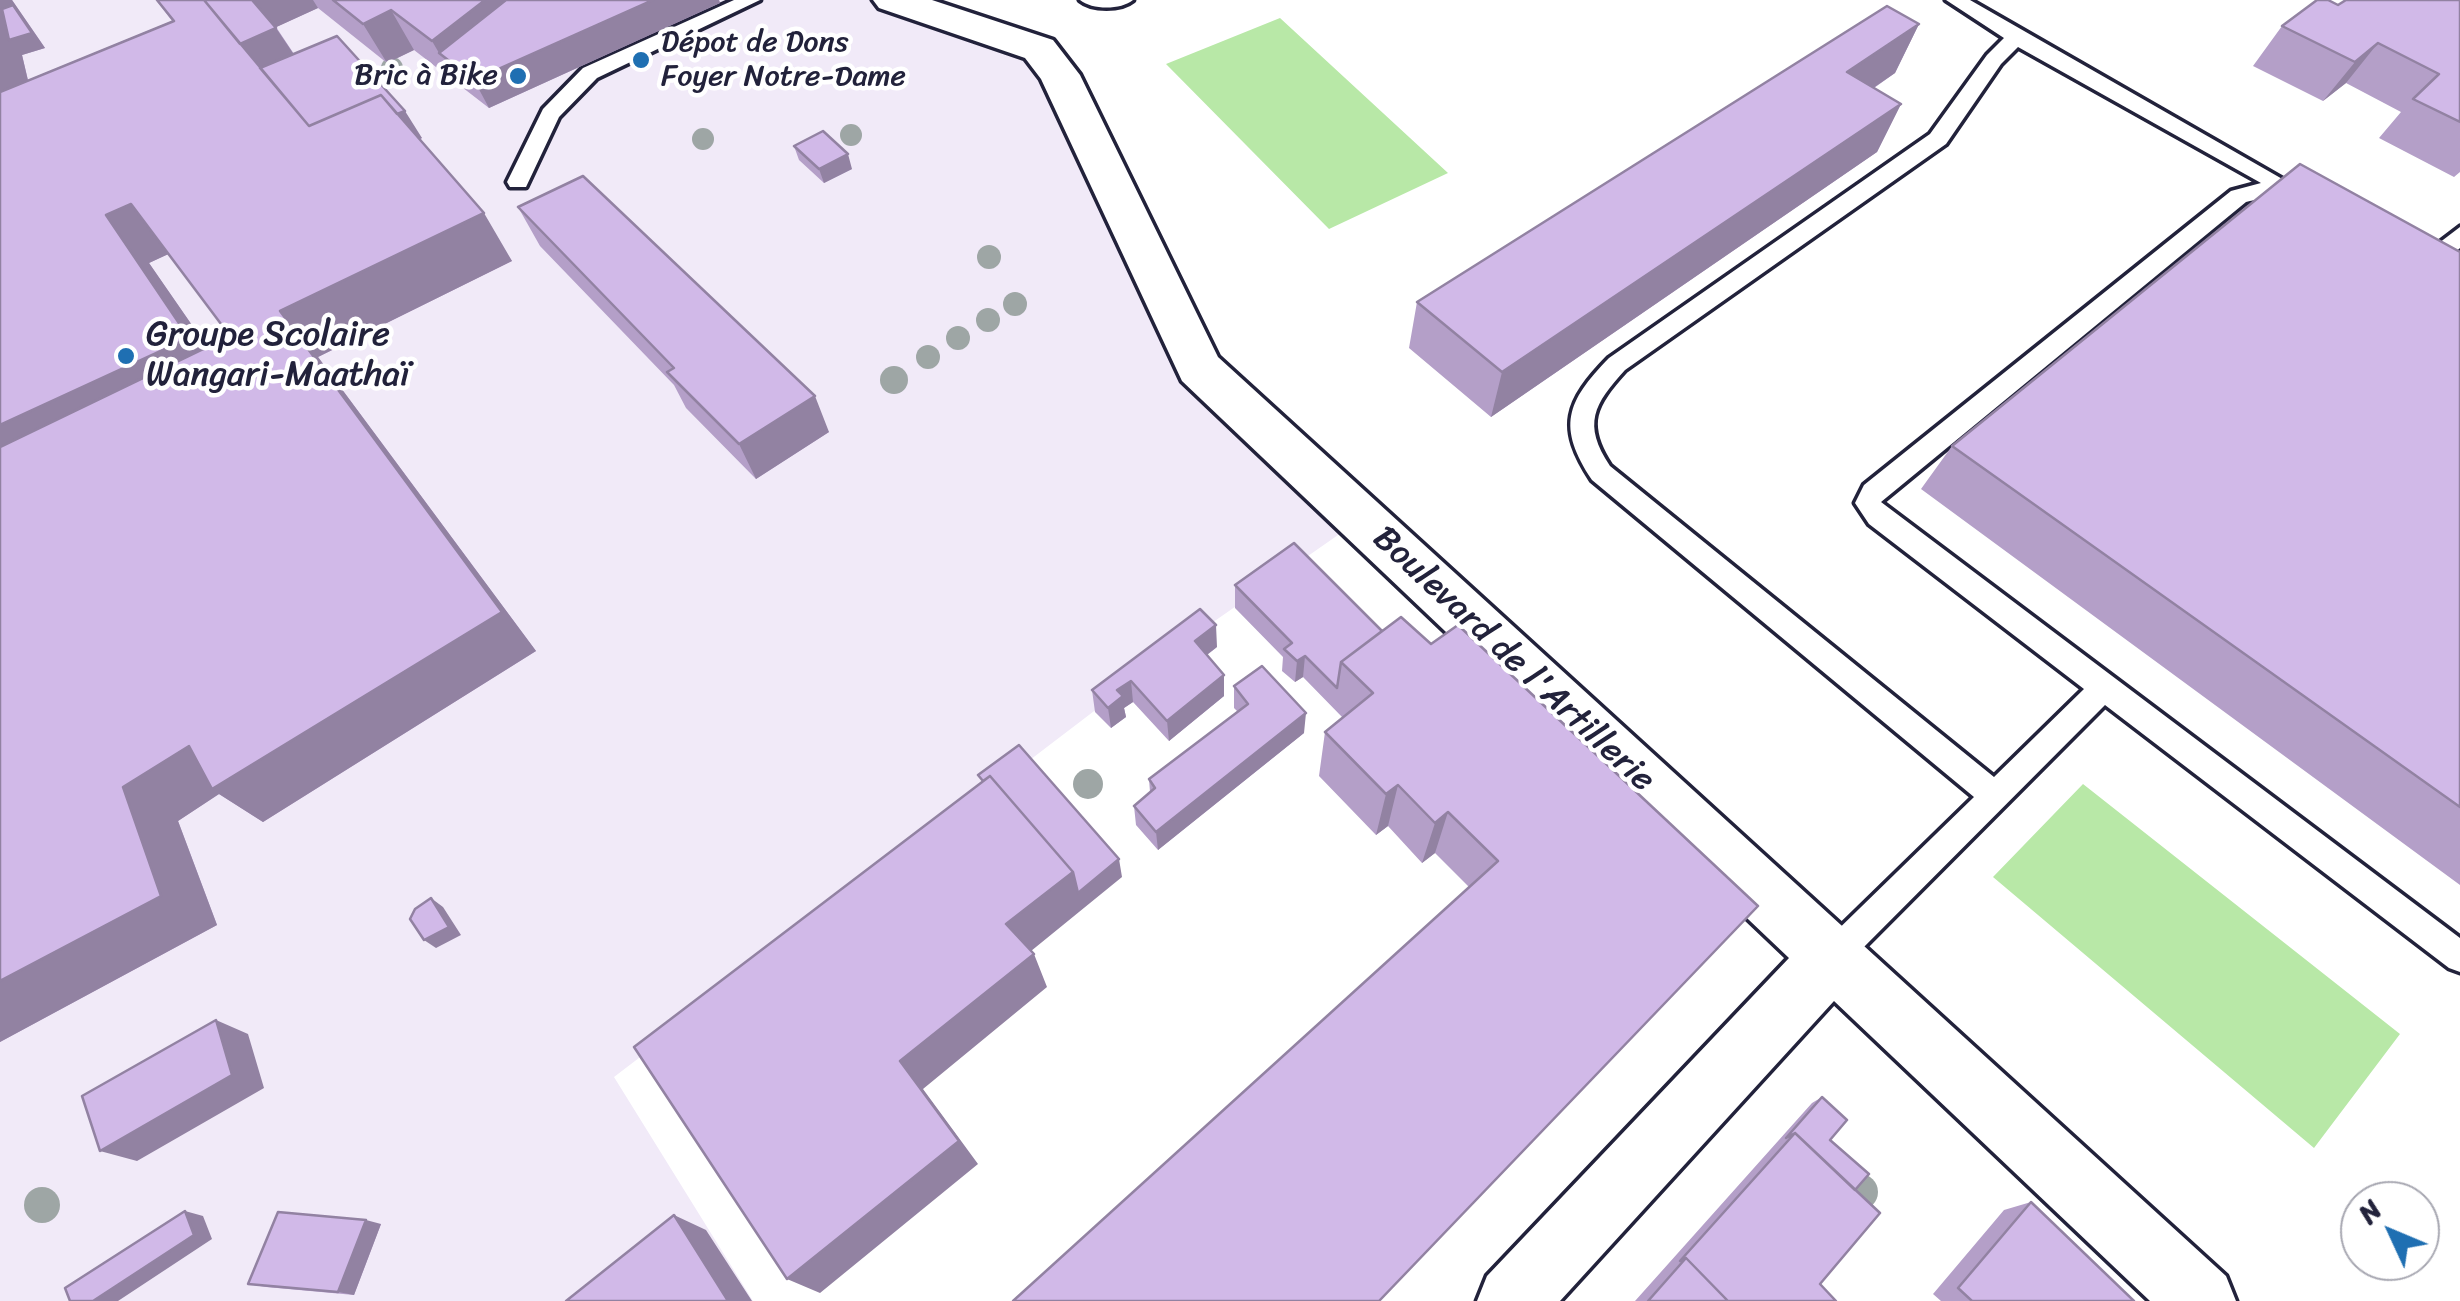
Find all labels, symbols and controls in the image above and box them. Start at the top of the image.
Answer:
place label: Dépot de Dons Foyer Notre-Dame [661,25,906,96]
marker: Dépot de Dons Foyer Notre-Dame [630,49,652,71]
place label: Bric à Bike [354,58,498,94]
marker: Bric à Bike [507,65,529,87]
place label: Groupe Scolaire Wangari-Maathaï [146,315,410,397]
marker: Groupe Scolaire Wangari-Maathaï [115,345,137,367]
street label: Boulevard de l'Artillerie [1363,518,1663,802]
north arrow [2340,1181,2440,1281]
text: N [2345,1187,2394,1235]

